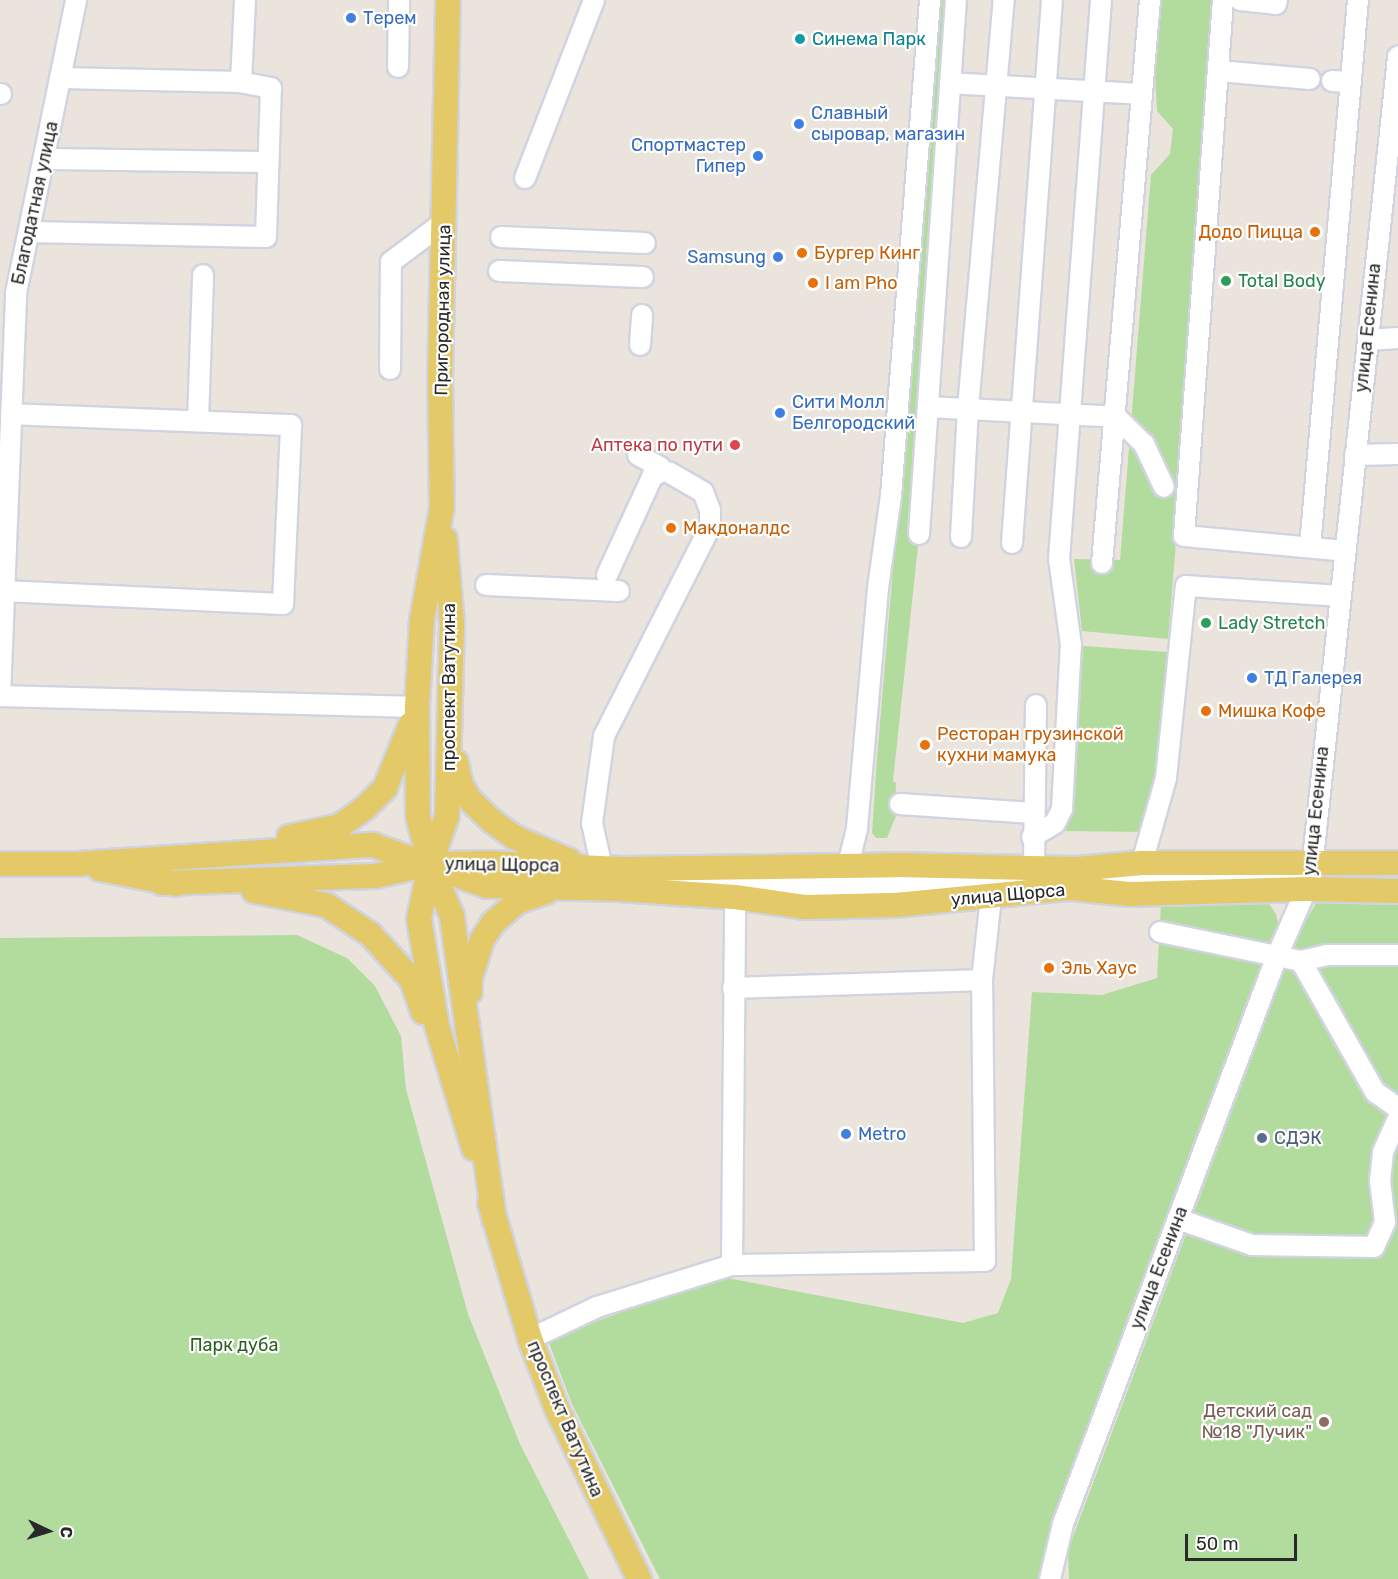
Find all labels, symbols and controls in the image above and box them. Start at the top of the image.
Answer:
place label: Терем [363,7,417,29]
marker: Терем [344,11,358,25]
place label: Синема Парк [812,28,926,50]
marker: Синема Парк [793,32,807,46]
place label: Славный сыровар, магазин [811,103,965,146]
marker: Славный сыровар, магазин [792,117,806,131]
street label: Благодатная улица [7,119,63,287]
place label: Спортмастер Гипер [631,135,746,178]
marker: Спортмастер Гипер [751,149,765,163]
place label: Додо Пицца [1198,221,1303,243]
street label: Пригородная улица [431,224,455,396]
marker: Додо Пицца [1308,225,1322,239]
place label: Бургер Кинг [814,242,920,264]
place label: Samsung [687,246,766,268]
marker: Бургер Кинг [795,246,809,260]
marker: Samsung [771,250,785,264]
street label: улица Есенина [1350,262,1386,394]
place label: Total Body [1238,270,1326,292]
place label: I am Pho [825,272,898,294]
marker: Total Body [1219,274,1233,288]
marker: I am Pho [806,276,820,290]
place label: Сити Молл Белгородский [792,392,915,434]
marker: Сити Молл Белгородский [773,406,787,420]
place label: Аптека по пути [591,434,723,456]
marker: Аптека по пути [728,438,742,452]
place label: Макдоналдс [683,517,790,539]
marker: Макдоналдс [664,521,678,535]
street label: проспект Ватутина [438,603,460,771]
place label: Lady Stretch [1218,612,1326,634]
marker: Lady Stretch [1199,616,1213,630]
place label: ТД Галерея [1264,667,1362,689]
marker: ТД Галерея [1245,671,1259,685]
place label: Мишка Кофе [1218,700,1326,722]
marker: Мишка Кофе [1199,704,1213,718]
place label: Ресторан грузинской кухни мамука [937,724,1124,766]
marker: Ресторан грузинской кухни мамука [918,738,932,752]
street label: улица Есенина [1298,745,1334,877]
street label: улица Щорса [444,853,560,877]
street label: улица Щорса [950,879,1066,911]
place label: Эль Хаус [1061,957,1137,979]
marker: Эль Хаус [1042,961,1056,975]
place label: Metro [858,1123,906,1145]
marker: Metro [839,1127,853,1141]
place label: СДЭК [1274,1127,1322,1149]
marker: СДЭК [1255,1131,1269,1145]
street label: улица Есенина [1126,1204,1192,1332]
park label: Парк дуба [190,1334,278,1356]
street label: проспект Ватутина [522,1338,608,1500]
place label: Детский сад №18 "Лучик" [1202,1401,1312,1444]
marker: Детский сад №18 "Лучик" [1317,1415,1331,1429]
north arrow [18,1501,78,1561]
scale bar [1188,1522,1300,1560]
text: С [57,1526,76,1539]
text: 50 m [1196,1533,1239,1555]

